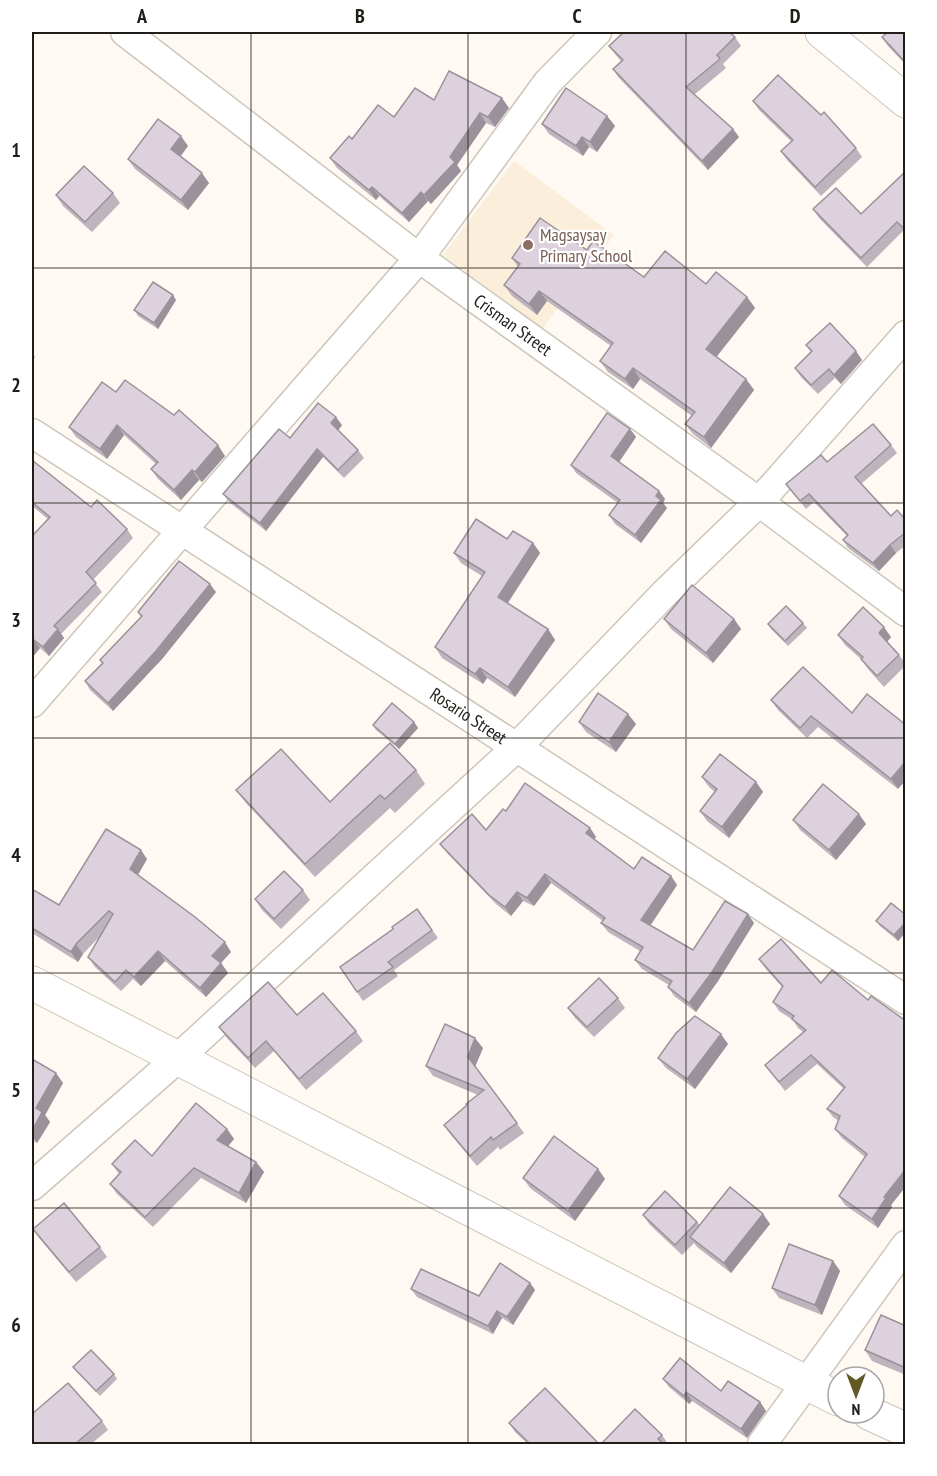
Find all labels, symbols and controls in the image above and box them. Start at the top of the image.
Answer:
text: A [136,3,148,29]
text: B [355,3,365,29]
text: C [572,3,582,29]
text: D [790,3,801,29]
text: 1 [11,137,21,163]
place label: Magsaysay Primary School [540,223,633,267]
marker: Magsaysay Primary School [521,238,535,252]
street label: Crisman Street [469,289,557,361]
text: 2 [11,372,21,398]
text: 3 [11,607,21,633]
street label: Rosario Street [426,682,511,749]
text: 4 [11,842,21,868]
text: 5 [11,1077,21,1103]
text: 6 [11,1312,21,1338]
north arrow [826,1365,886,1425]
text: N [852,1400,860,1420]

